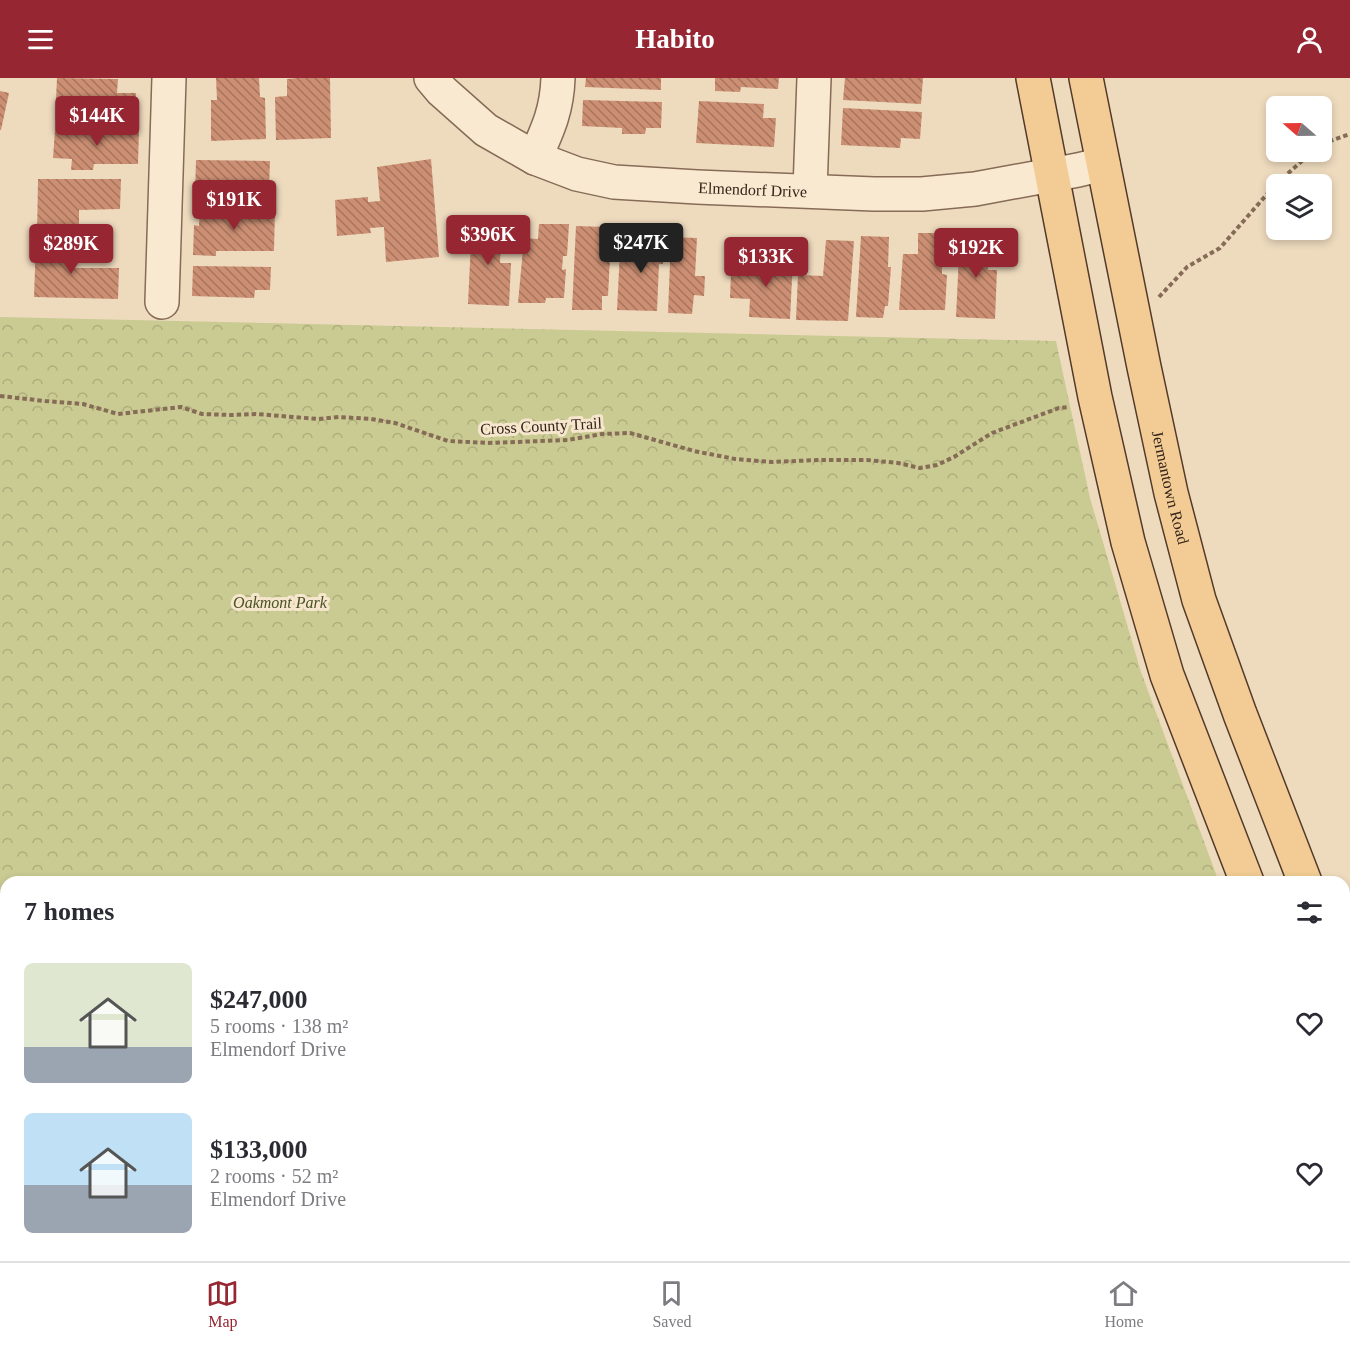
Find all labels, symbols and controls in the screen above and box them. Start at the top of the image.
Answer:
icon: menu [24,23,57,56]
icon: person [1293,23,1326,56]
text: Habito [635,24,715,54]
pin: $144K [55,96,139,147]
north arrow [1266,96,1332,162]
map controls [1266,96,1332,240]
text: $144K [69,104,125,126]
button: layers [1266,174,1332,240]
street label: Elmendorf Drive [698,179,807,200]
pin: $191K [192,180,276,231]
text: $191K [206,188,262,210]
pin: $396K [446,215,530,266]
text: $396K [460,223,516,245]
pin: $247K [599,223,683,274]
pin: $289K [29,224,113,275]
pin: $192K [934,228,1018,279]
text: $247K [613,231,669,253]
text: $289K [43,232,99,254]
text: $192K [948,236,1004,258]
pin: $133K [724,237,808,288]
text: $133K [738,245,794,267]
street label: Cross County Trail [480,414,603,439]
street label: Jermantown Road [1149,429,1192,546]
park label: Oakmont Park [233,594,328,611]
icon: filters [1293,896,1326,929]
text: 7 homes [24,897,114,926]
text: $247,000 [210,985,308,1014]
icon: home [72,987,144,1059]
icon: heart [1293,1007,1326,1040]
text: 5 rooms · 138 m² [210,1015,348,1037]
text: Elmendorf Drive [210,1038,346,1060]
text: $133,000 [210,1135,308,1164]
icon: home [72,1137,144,1209]
icon: heart [1293,1157,1326,1190]
text: 2 rooms · 52 m² [210,1165,338,1187]
text: Elmendorf Drive [210,1188,346,1210]
tab: Map [206,1277,239,1331]
tab: Saved [652,1277,691,1331]
tab: Home [1104,1277,1144,1331]

